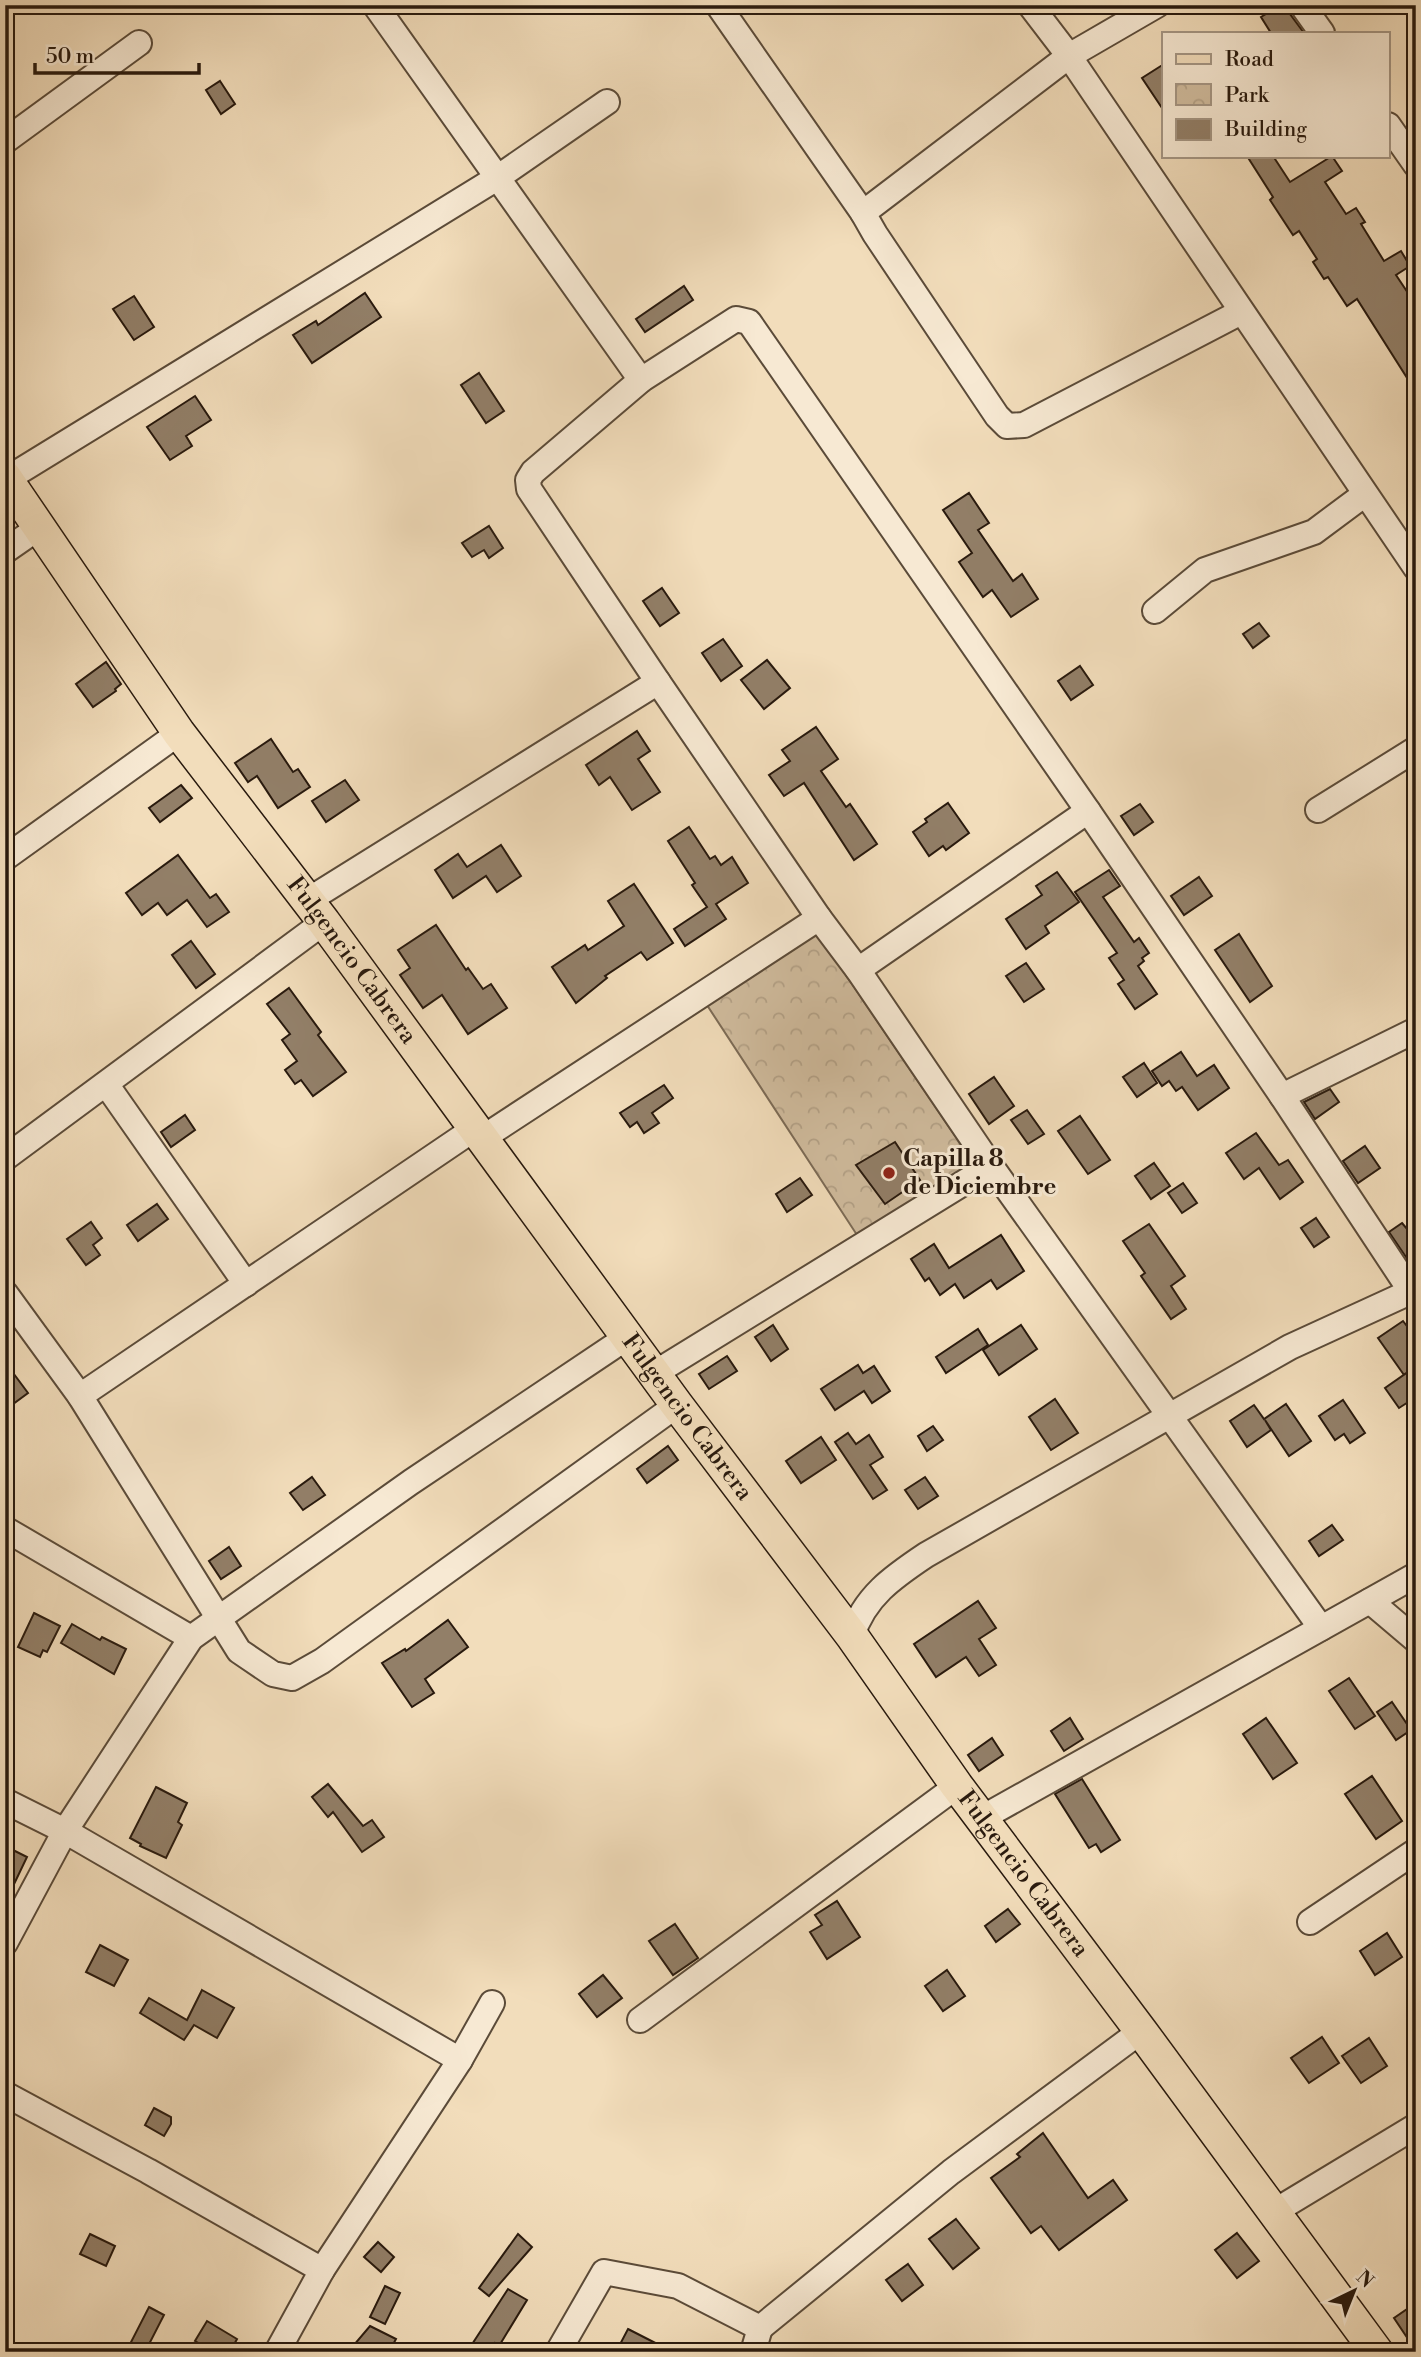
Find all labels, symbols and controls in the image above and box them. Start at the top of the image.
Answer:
scale bar [35,32,200,76]
legend [1162,32,1390,158]
text: 50 m [46,44,94,70]
text: Road [1225,47,1274,73]
text: Park [1225,83,1270,109]
text: Building [1224,117,1307,143]
street label: Fulgencio Cabrera [280,871,424,1051]
place label: Capilla 8 de Diciembre [903,1144,1057,1202]
marker: Capilla 8 de Diciembre [881,1165,897,1181]
street label: Fulgencio Cabrera [615,1328,760,1507]
street label: Fulgencio Cabrera [951,1785,1096,1964]
north arrow [1320,2256,1390,2326]
text: N [1351,2265,1379,2293]

